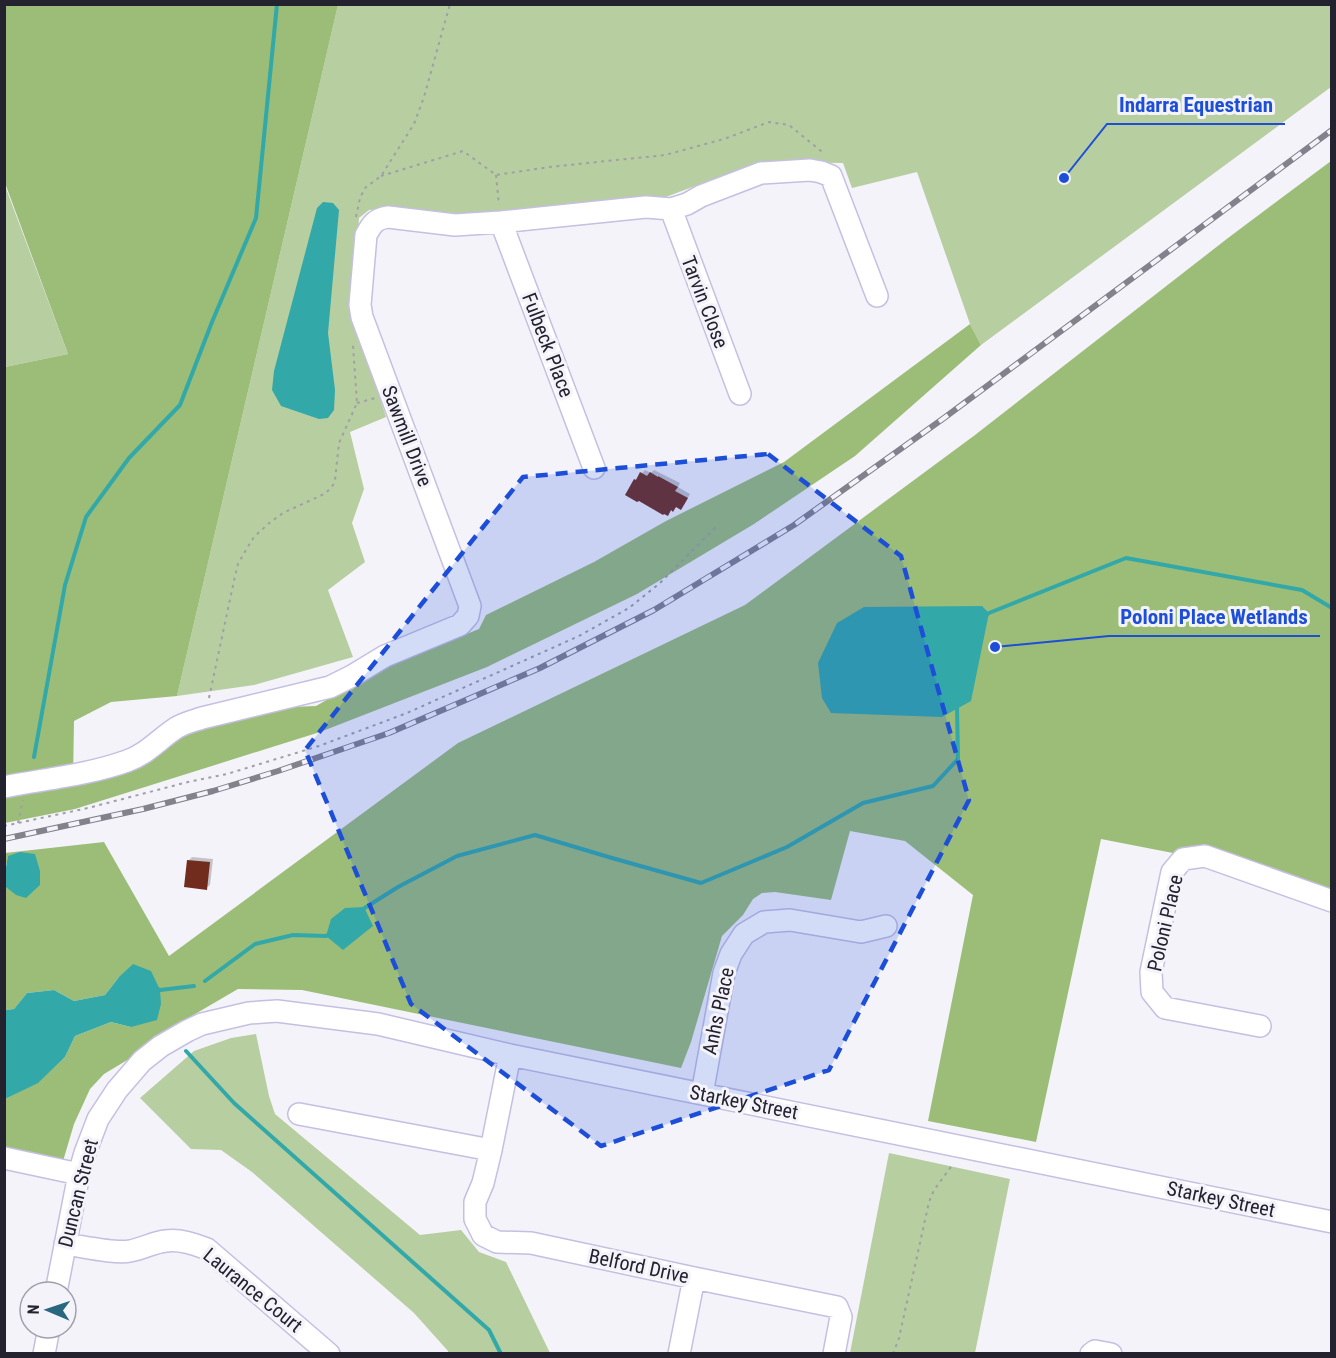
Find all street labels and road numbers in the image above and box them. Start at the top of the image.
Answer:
street label: Tarvin Close [676,252,734,352]
street label: Fulbeck Place [517,290,579,400]
street label: Sawmill Drive [377,382,437,490]
street label: Poloni Place [1142,872,1188,974]
street label: Anhs Place [697,965,739,1057]
street label: Starkey Street [688,1080,800,1124]
street label: Duncan Street [53,1136,103,1250]
street label: Starkey Street [1165,1176,1277,1222]
street label: Laurance Court [199,1243,307,1337]
street label: Belford Drive [587,1244,691,1288]

